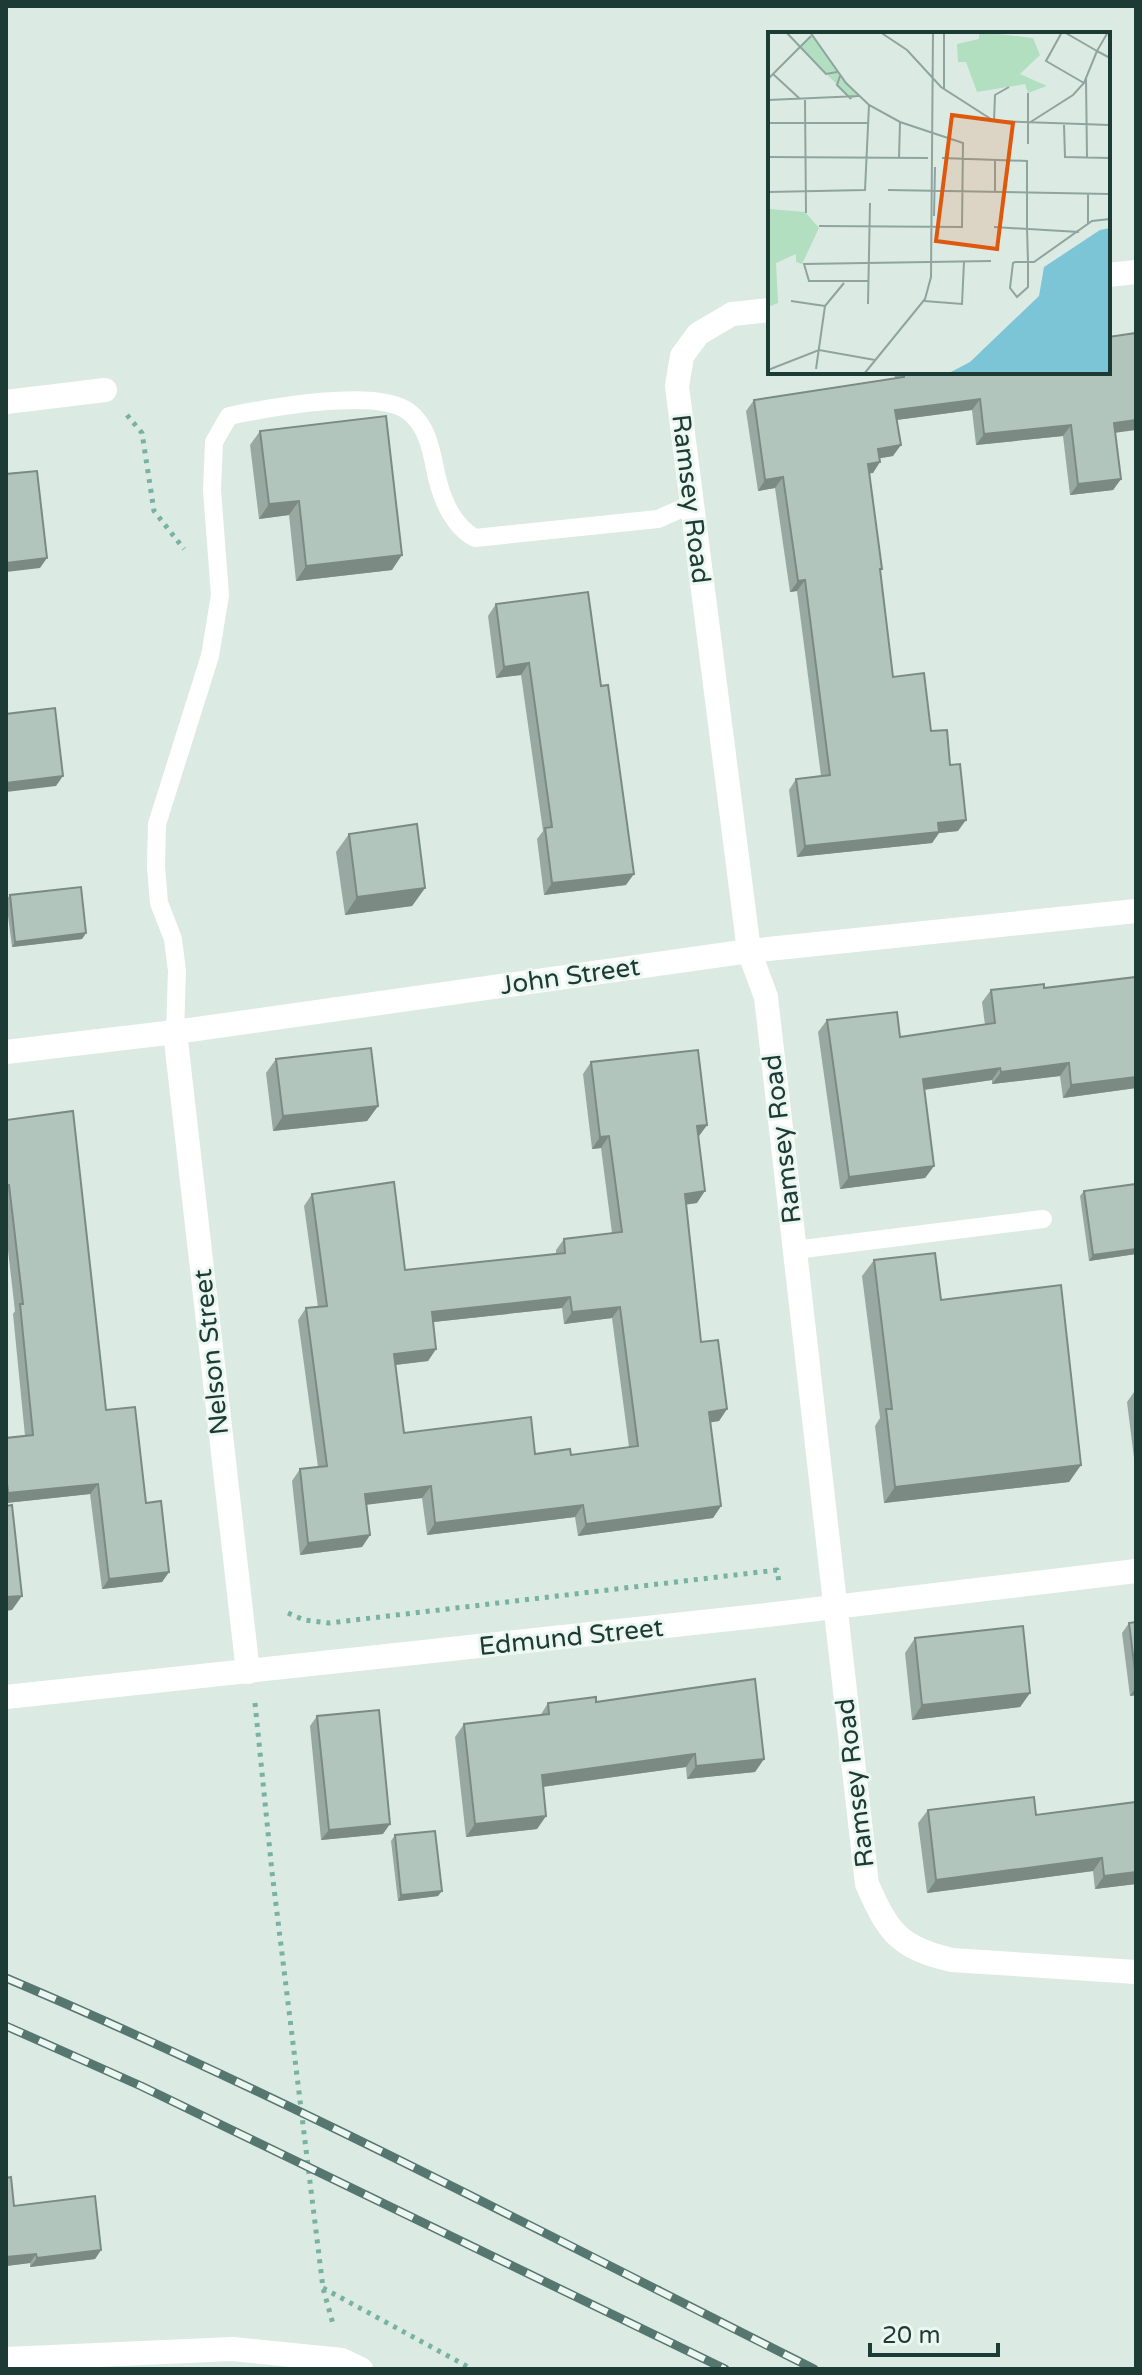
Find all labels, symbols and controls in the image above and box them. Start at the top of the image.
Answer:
inset map [768,32,1110,374]
street label: Ramsey Road [665,413,717,585]
street label: John Street [498,951,642,1001]
street label: Ramsey Road [756,1053,808,1225]
street label: Nelson Street [187,1267,235,1437]
street label: Edmund Street [477,1612,665,1662]
street label: Ramsey Road [829,1697,881,1869]
scale bar [870,2307,998,2357]
text: 20 m [882,2321,940,2350]

